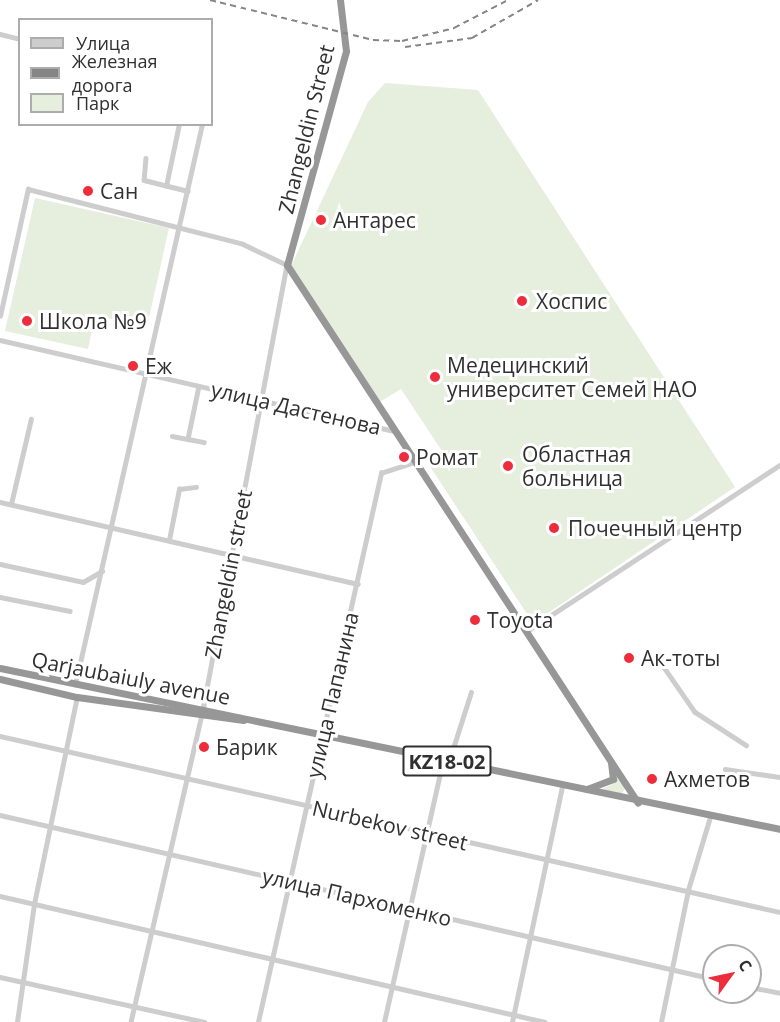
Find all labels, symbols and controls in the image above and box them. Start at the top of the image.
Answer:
legend [18,18,213,126]
text: Улица [76,31,130,55]
street label: Zhangeldin Street [273,42,339,216]
text: Железная дорога [72,49,157,97]
text: Парк [76,91,119,115]
place label: Сан [100,178,138,204]
marker: Сан [81,184,95,198]
place label: Антарес [333,207,416,233]
marker: Антарес [314,213,328,227]
place label: Хоспис [536,288,607,314]
marker: Хоспис [513,292,531,310]
place label: Школа №9 [39,308,147,334]
marker: Школа №9 [20,314,34,328]
place label: Медецинский университет Семей НАО [447,352,697,402]
place label: Еж [145,353,172,379]
marker: Еж [126,359,140,373]
marker: Медецинский университет Семей НАО [428,370,442,384]
street label: улица Дастенова [209,376,383,440]
place label: Областная больница [522,441,631,491]
place label: Ромат [416,444,478,470]
marker: Ромат [397,450,411,464]
marker: Областная больница [499,457,517,475]
street label: Zhangeldin street [199,487,257,661]
place label: Почечный центр [568,515,742,541]
marker: Почечный центр [545,519,563,537]
place label: Toyota [487,607,554,633]
street label: улица Папанина [301,610,363,780]
marker: Toyota [468,613,482,627]
place label: Ак-тоты [641,645,720,671]
street label: Qarjaubaiuly avenue [29,646,233,710]
marker: Ак-тоты [622,651,636,665]
place label: Барик [216,734,278,760]
marker: Барик [197,740,211,754]
road number: KZ18-02 [402,744,492,778]
place label: Ахметов [664,766,750,792]
marker: Ахметов [645,772,659,786]
street label: Nurbekov street [310,795,470,855]
street label: улица Пархоменко [260,863,454,931]
north arrow [702,944,762,1004]
text: С [733,955,757,976]

